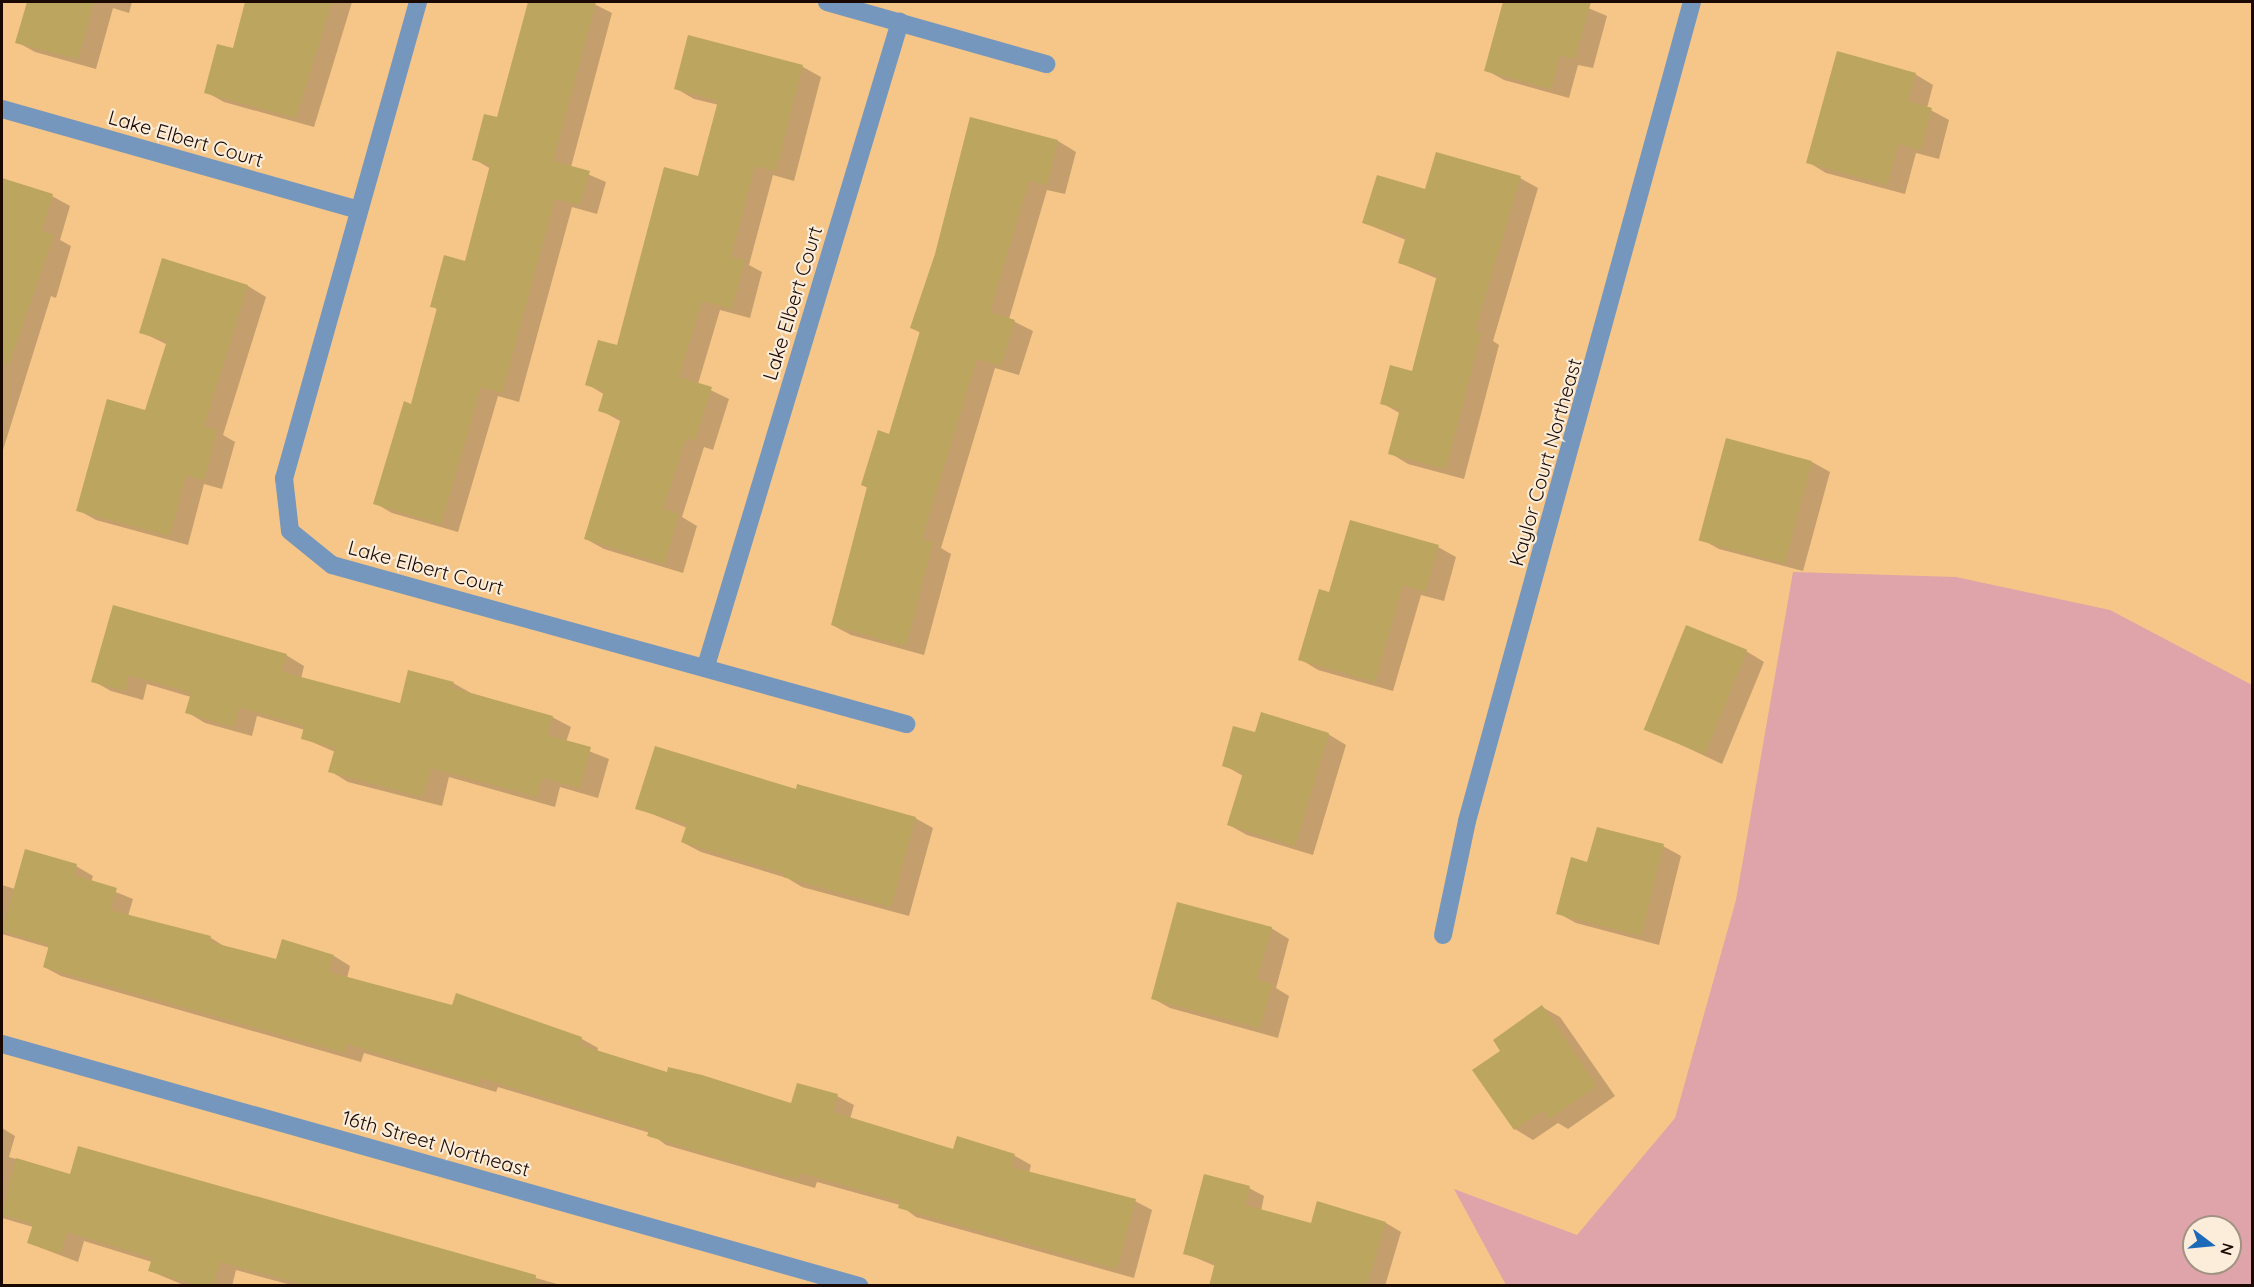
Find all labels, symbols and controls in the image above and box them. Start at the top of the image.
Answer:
street label: Lake Elbert Court [106,104,266,172]
street label: Lake Elbert Court [757,223,827,383]
street label: Kaylor Court Northeast [1504,355,1586,569]
street label: Lake Elbert Court [346,535,506,599]
street label: 16th Street Northeast [339,1105,533,1181]
north arrow [2182,1215,2242,1275]
text: N [2216,1241,2239,1258]

